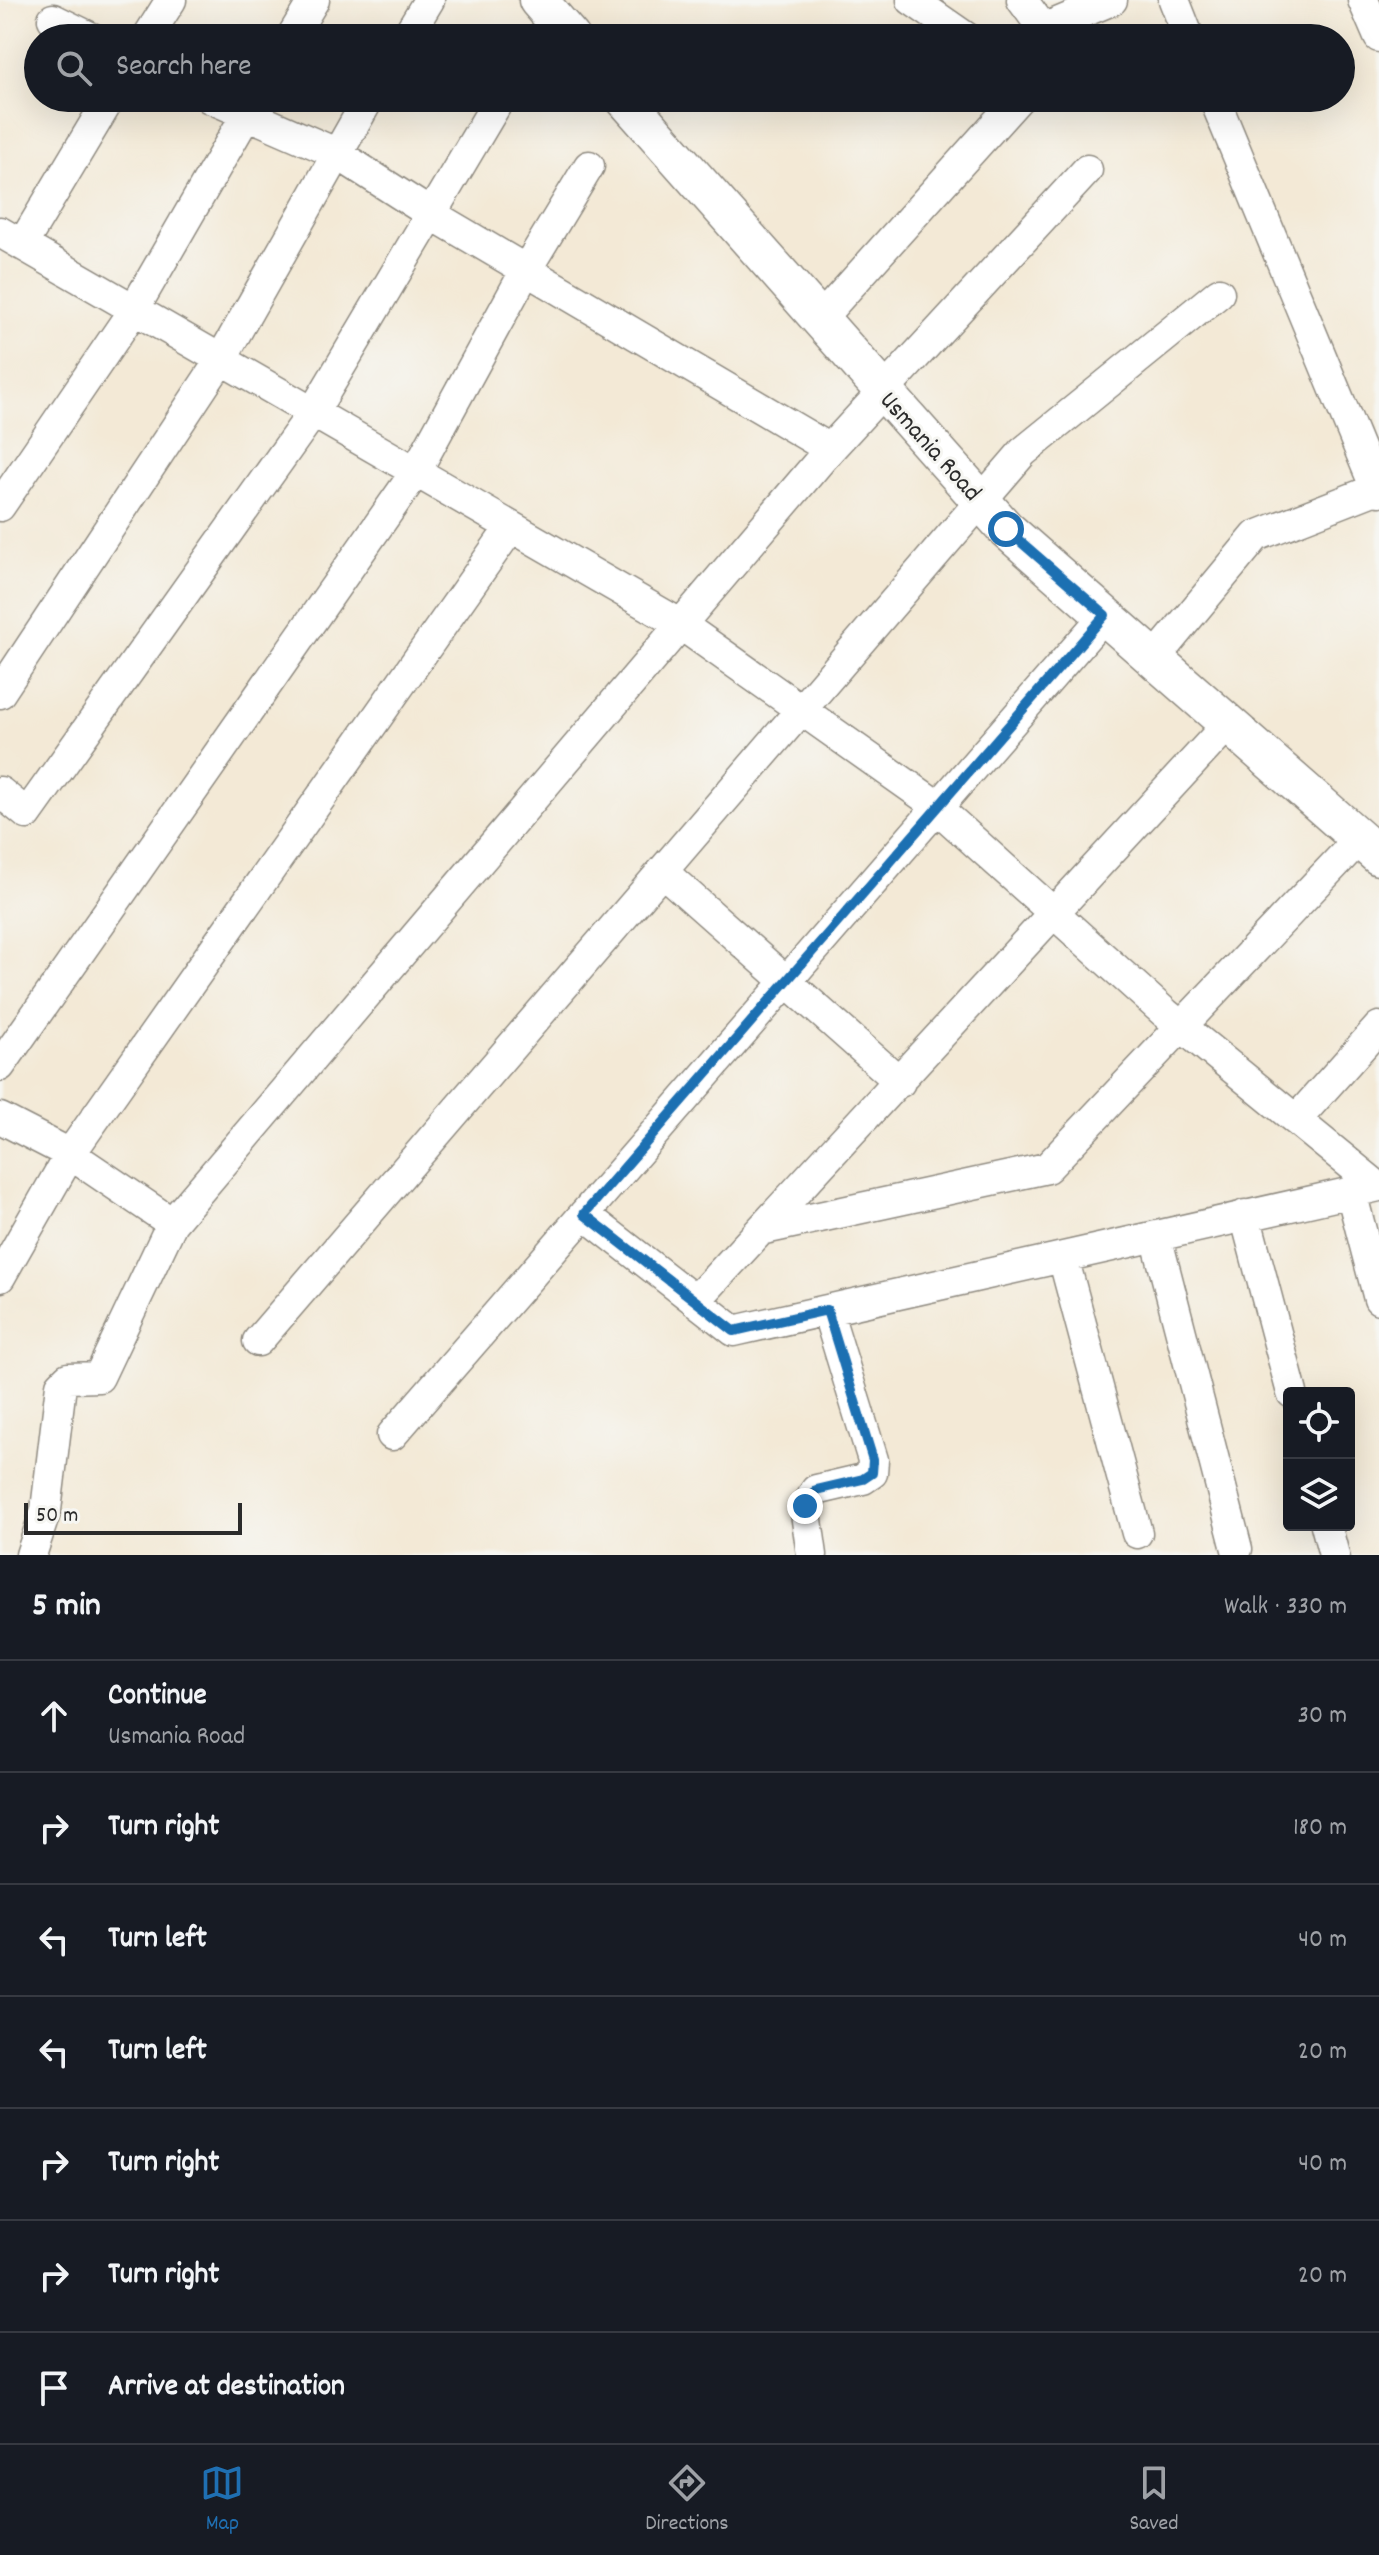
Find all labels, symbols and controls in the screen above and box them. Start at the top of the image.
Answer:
search box [24,24,1355,112]
icon: search [52,46,96,90]
text: Search here [116,47,252,90]
street label: Usmania Road [870,384,989,511]
route start [988,511,1024,547]
map controls [1283,1387,1355,1531]
button: locate [1283,1387,1355,1459]
button: layers [1283,1459,1355,1531]
route end [787,1488,823,1524]
scale bar [24,1499,242,1535]
text: 50 m [36,1501,78,1532]
text: 5 min [32,1583,101,1632]
text: Walk · 330 m [1224,1589,1347,1626]
text: Continue [108,1676,207,1719]
icon: ahead [32,1694,76,1738]
text: 30 m [1297,1698,1347,1735]
text: Usmania Road [108,1719,245,1756]
icon: right [32,1806,76,1850]
text: Turn right [108,1807,219,1850]
text: 180 m [1293,1810,1347,1847]
icon: left [32,1918,76,1962]
text: Turn left [108,1919,207,1962]
text: 40 m [1298,1922,1347,1959]
icon: left [32,2030,76,2074]
text: Turn left [108,2031,207,2074]
text: 20 m [1298,2034,1347,2071]
icon: right [32,2142,76,2186]
text: Turn right [108,2143,219,2186]
text: 40 m [1298,2146,1347,2183]
icon: right [32,2254,76,2298]
text: Turn right [108,2255,219,2298]
text: 20 m [1298,2258,1347,2295]
icon: arrive [32,2366,76,2410]
text: Arrive at destination [108,2367,345,2410]
tab: Map [200,2461,244,2540]
tab: Directions [645,2461,729,2540]
tab: Saved [1129,2461,1179,2540]

